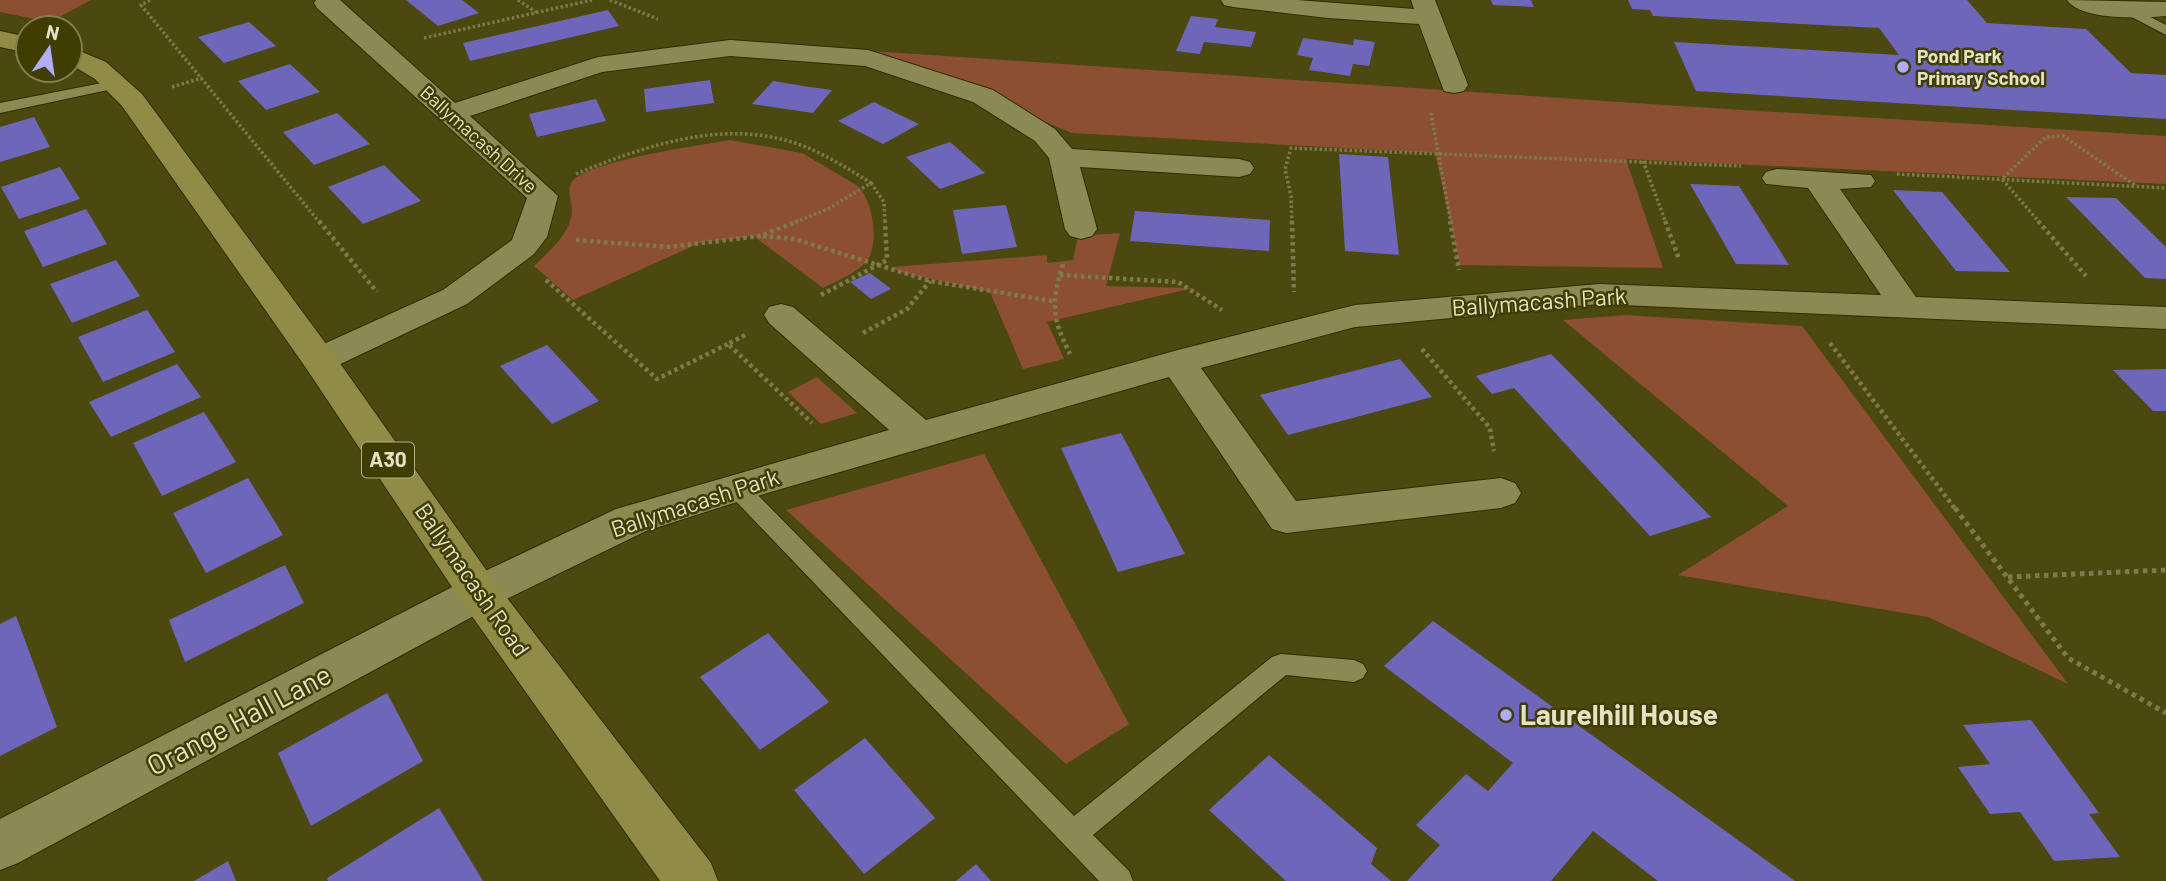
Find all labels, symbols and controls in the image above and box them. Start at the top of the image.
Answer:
north arrow [14,14,84,84]
text: N [44,19,62,45]
place label: Pond Park Primary School [1917,44,2045,89]
marker: Pond Park Primary School [1895,59,1911,75]
street label: Ballymacash Drive [416,80,543,197]
street label: Ballymacash Park [1451,281,1627,321]
road number: A30 [362,442,414,477]
street label: Ballymacash Park [607,462,782,542]
street label: Ballymacash Road [410,497,536,661]
street label: Orange Hall Lane [141,656,336,782]
place label: Laurelhill House [1520,697,1718,731]
marker: Laurelhill House [1498,707,1514,723]

